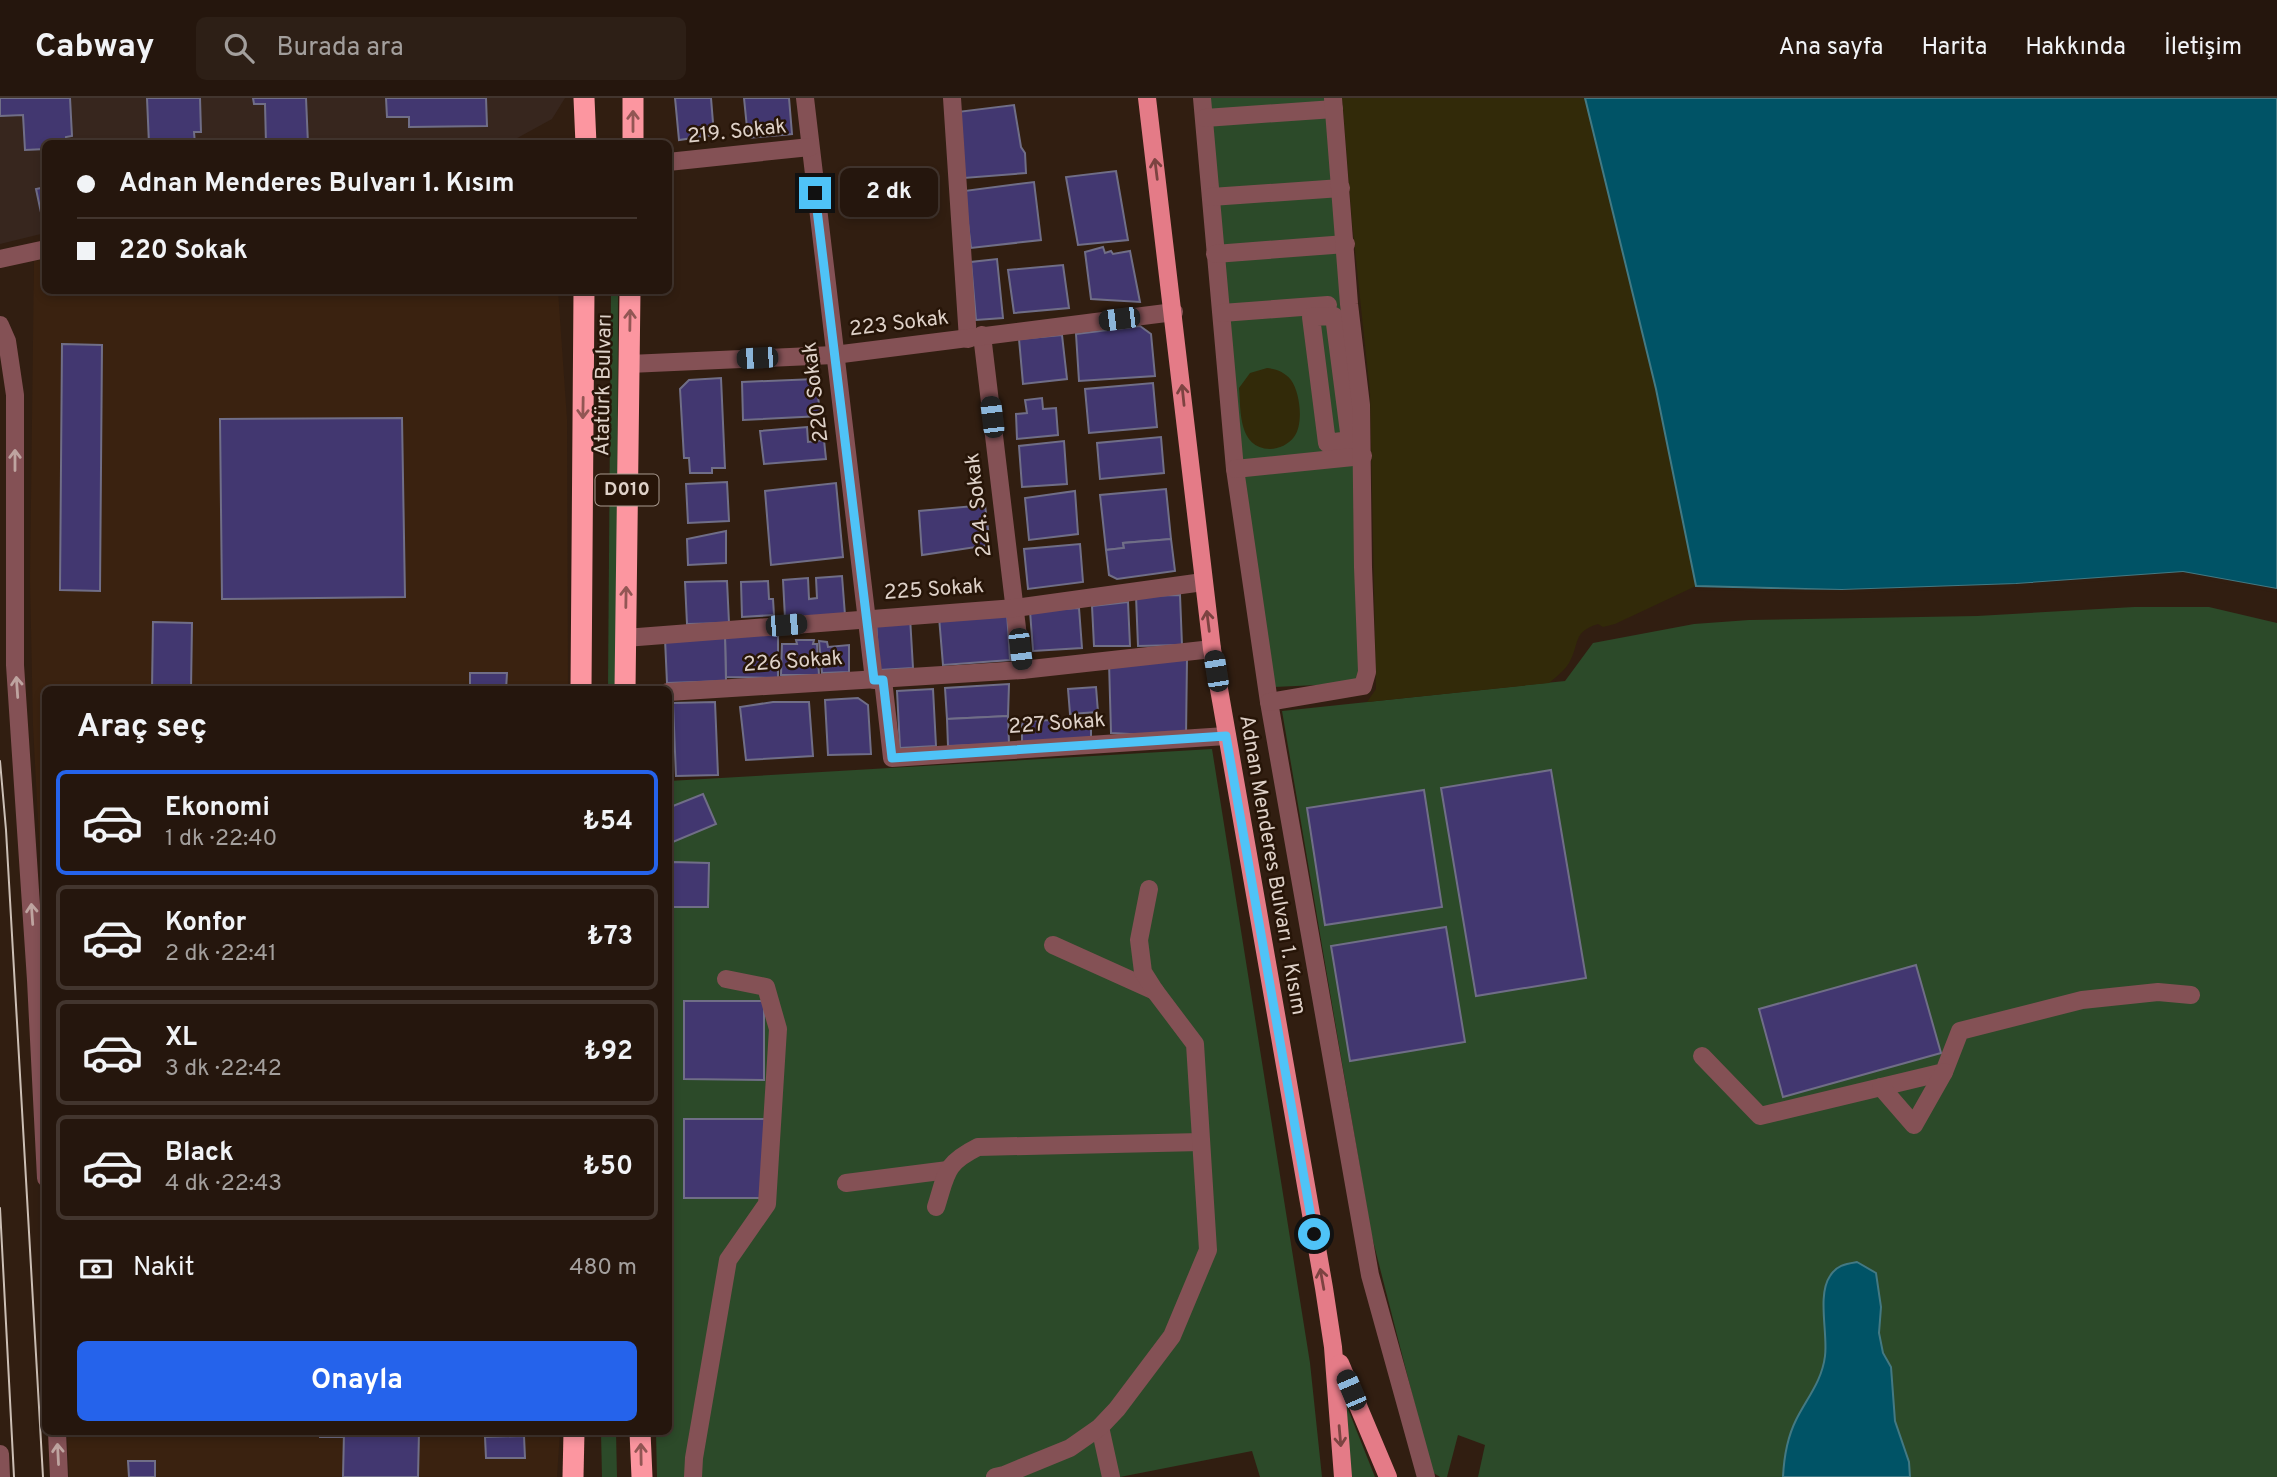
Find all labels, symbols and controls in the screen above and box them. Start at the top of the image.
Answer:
search box [196,17,686,80]
text: Cabway [35,27,154,69]
icon: search [220,29,258,67]
text: Burada ara [276,32,404,65]
text: Ana sayfa [1778,33,1883,63]
text: Harita [1921,33,1987,63]
text: Hakkında [2025,33,2126,63]
text: İletişim [2164,33,2242,63]
one-way arrow [626,110,640,133]
street label: 219. Sokak [686,113,788,151]
one-way arrow [1149,158,1162,180]
text: Adnan Menderes Bulvarı 1. Kısım [119,168,515,201]
callout: 2 dk [840,168,938,217]
route end [799,177,831,209]
text: 2 dk [866,178,912,207]
text: 220 Sokak [119,235,248,268]
street label: 223 Sokak [848,305,950,343]
car [1097,306,1142,332]
one-way arrow [623,309,636,332]
street label: Atatürk Bulvarı [589,314,619,456]
street label: 220 Sokak [796,340,836,444]
car [736,346,779,370]
one-way arrow [1176,384,1189,406]
car [980,395,1005,439]
one-way arrow [576,396,590,419]
one-way arrow [8,449,22,472]
street label: 224. Sokak [959,451,999,559]
road number: D010 [596,474,658,506]
street label: 225 Sokak [883,573,985,607]
one-way arrow [619,586,632,609]
one-way arrow [1202,610,1215,632]
car [765,613,808,637]
car [1008,627,1033,671]
street label: 226 Sokak [742,645,844,679]
car [1203,649,1230,693]
one-way arrow [10,677,23,699]
street label: 227 Sokak [1008,707,1106,741]
text: Araç seç [77,708,207,748]
street label: Adnan Menderes Bulvarı 1. Kısım [1232,713,1312,1017]
icon: car [81,791,144,854]
text: Ekonomi [165,792,270,825]
text: ₺54 [583,806,633,839]
text: 1 dk · 22:40 [165,825,277,854]
one-way arrow [25,904,38,926]
icon: car [81,906,144,969]
text: Konfor [165,907,246,940]
text: ₺73 [587,921,633,954]
text: 2 dk · 22:41 [165,940,277,969]
icon: car [81,1021,144,1084]
text: XL [165,1022,197,1055]
text: ₺92 [584,1036,633,1069]
text: 3 dk · 22:42 [165,1055,282,1084]
icon: car [81,1136,144,1199]
text: Black [165,1137,234,1170]
text: ₺50 [583,1151,633,1184]
text: 4 dk · 22:43 [165,1170,282,1199]
route start [1298,1218,1330,1250]
icon: cash [77,1250,115,1288]
text: Nakit [133,1252,195,1285]
text: 480 m [569,1254,637,1283]
one-way arrow [1315,1268,1328,1291]
button: Onayla [77,1341,637,1421]
car [1334,1367,1369,1413]
one-way arrow [1334,1424,1347,1447]
one-way arrow [52,1443,65,1466]
one-way arrow [634,1443,648,1466]

